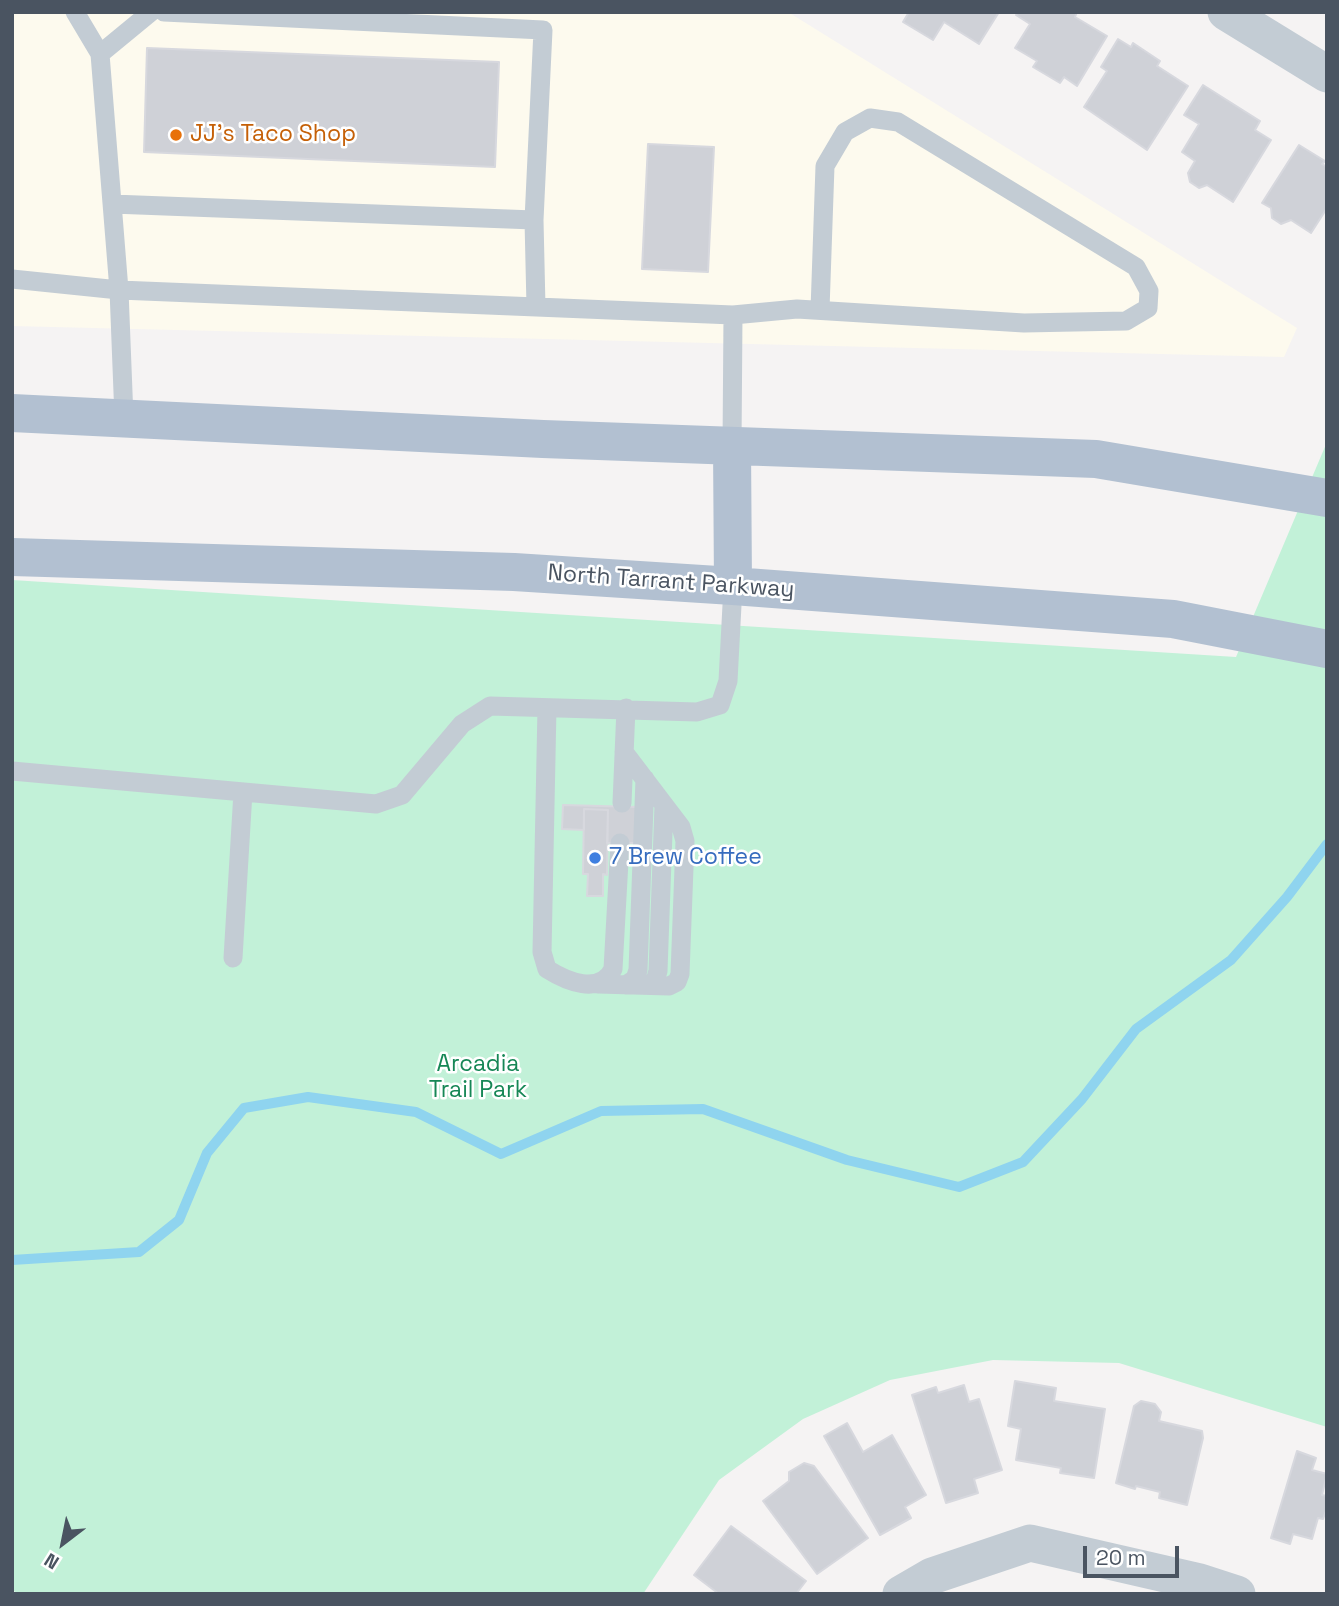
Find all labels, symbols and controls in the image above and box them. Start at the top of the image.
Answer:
place label: JJ's Taco Shop [190,121,356,149]
marker: JJ's Taco Shop [168,127,184,143]
street label: North Tarrant Parkway [547,560,795,604]
place label: 7 Brew Coffee [609,844,762,872]
marker: 7 Brew Coffee [587,850,603,866]
park label: Arcadia Trail Park [429,1051,527,1105]
north arrow [28,1508,98,1578]
scale bar [1087,1532,1183,1576]
text: 20 m [1096,1544,1146,1571]
text: N [40,1547,64,1575]

